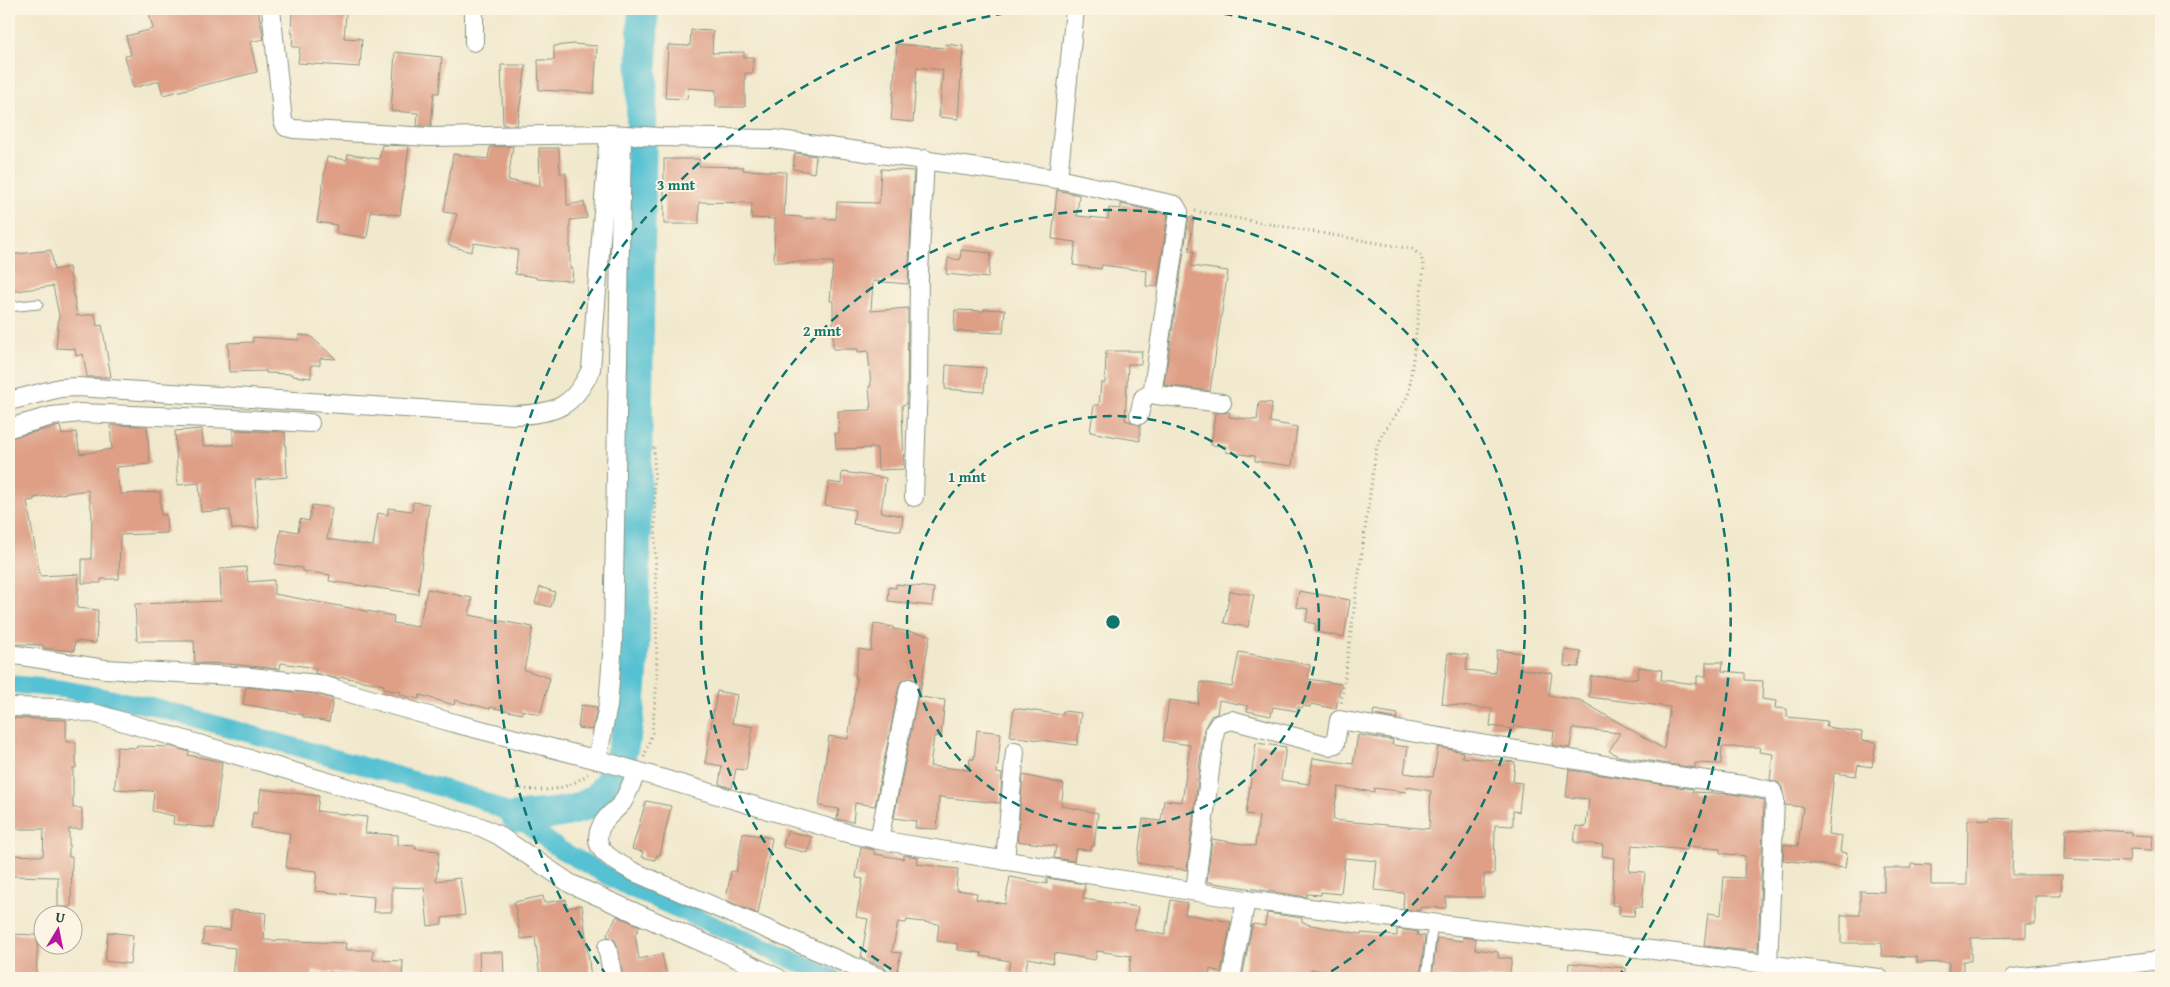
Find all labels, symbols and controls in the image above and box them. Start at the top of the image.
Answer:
text: 3 mnt [657,174,696,195]
text: 2 mnt [803,320,842,341]
text: 1 mnt [948,466,987,487]
centre of rings [1104,613,1122,631]
north arrow [32,904,82,954]
text: U [54,907,67,928]

